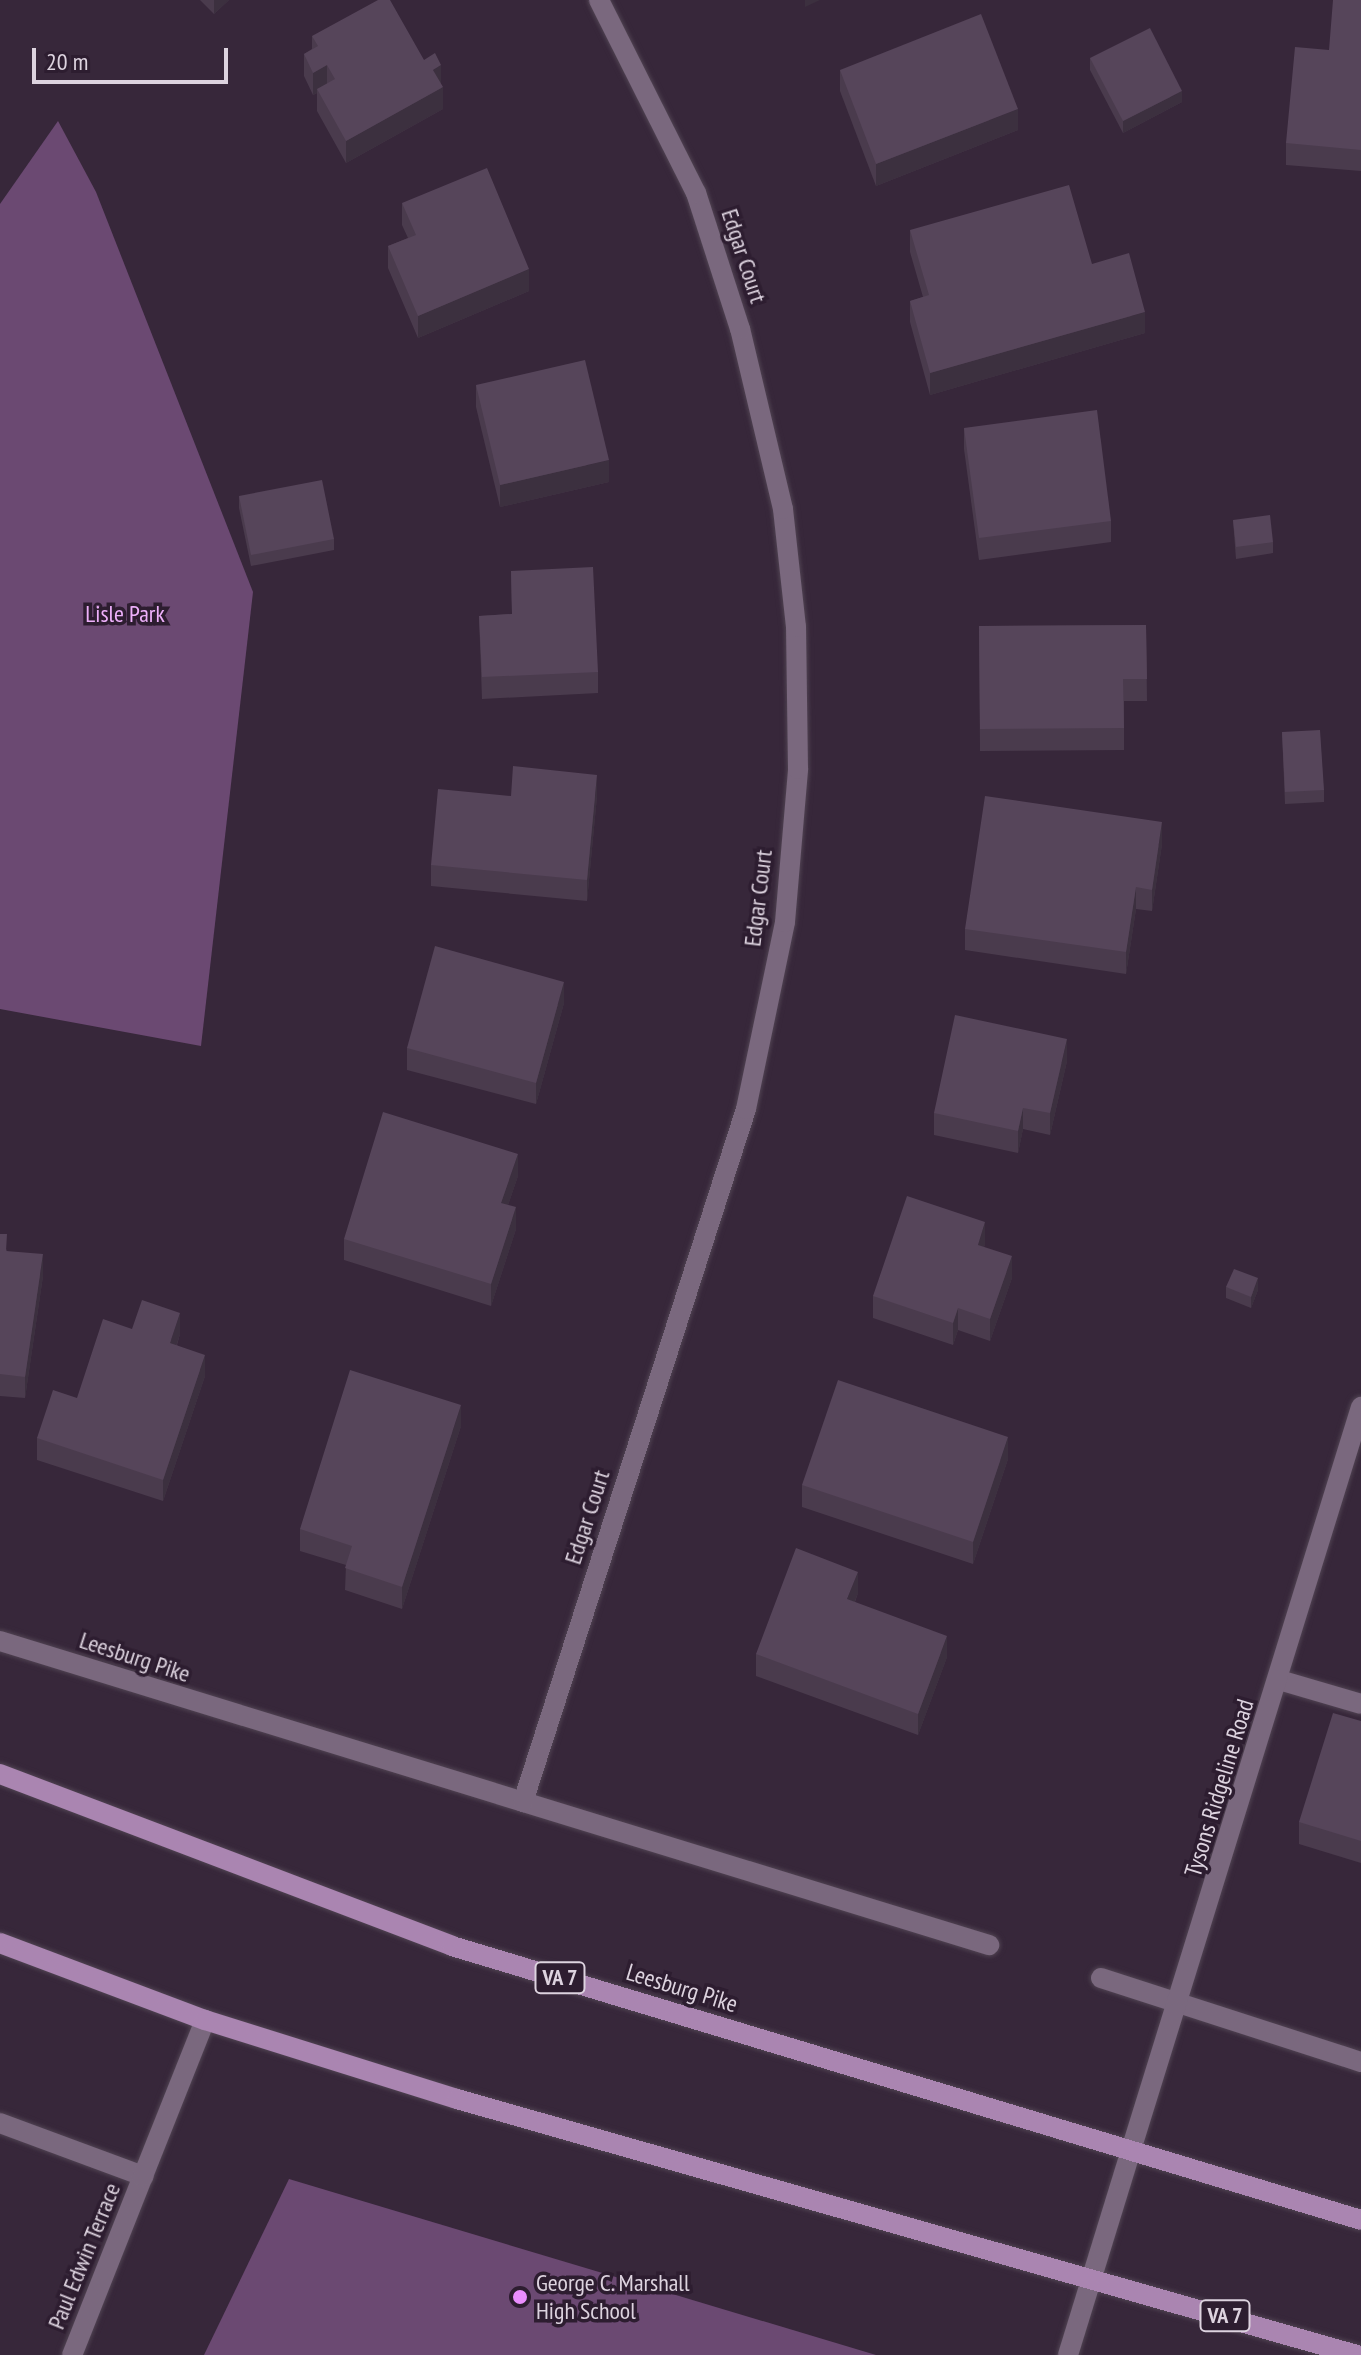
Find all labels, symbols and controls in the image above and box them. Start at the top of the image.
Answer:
scale bar [36,32,232,82]
text: 20 m [46,46,88,77]
street label: Edgar Court [715,205,773,307]
park label: Lisle Park [85,600,165,628]
street label: Edgar Court [738,848,778,948]
street label: Edgar Court [558,1466,616,1568]
street label: Leesburg Pike [76,1626,194,1688]
street label: Tysons Ridgeline Road [1178,1696,1260,1880]
street label: Leesburg Pike [623,1957,741,2019]
road number: VA 7 [534,1960,586,1996]
street label: Paul Edwin Terrace [42,2179,126,2333]
place label: George C. Marshall High School [536,2269,691,2325]
marker: George C. Marshall High School [511,2288,529,2306]
road number: VA 7 [1199,2298,1251,2334]

